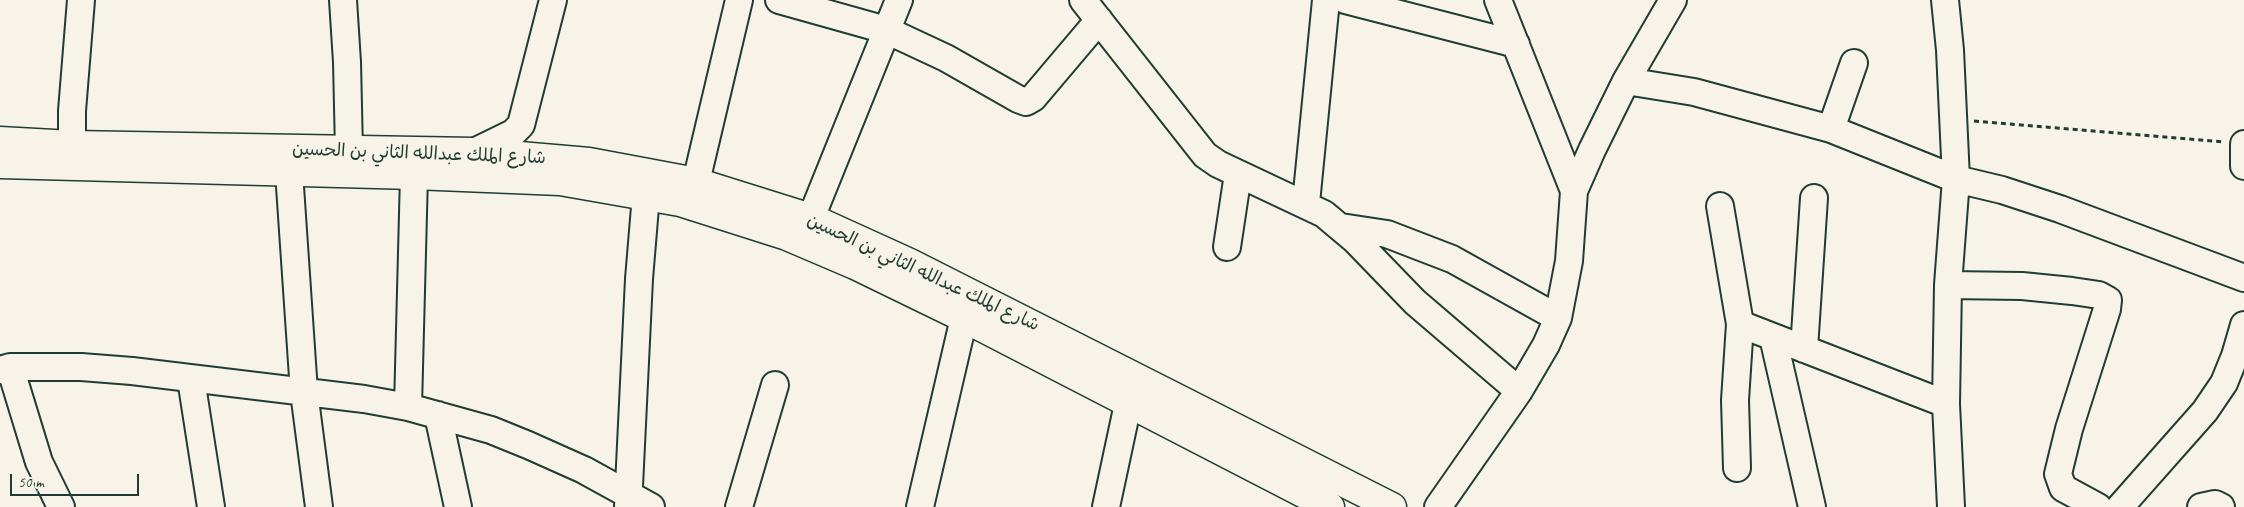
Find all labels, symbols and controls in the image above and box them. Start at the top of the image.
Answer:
street label: شارع الملك عبدالله الثاني بن الحسين [292,139,546,169]
street label: شارع الملك عبدالله الثاني بن الحسين [803,210,1043,336]
scale bar [12,464,141,496]
text: 50 m [18,473,44,492]

